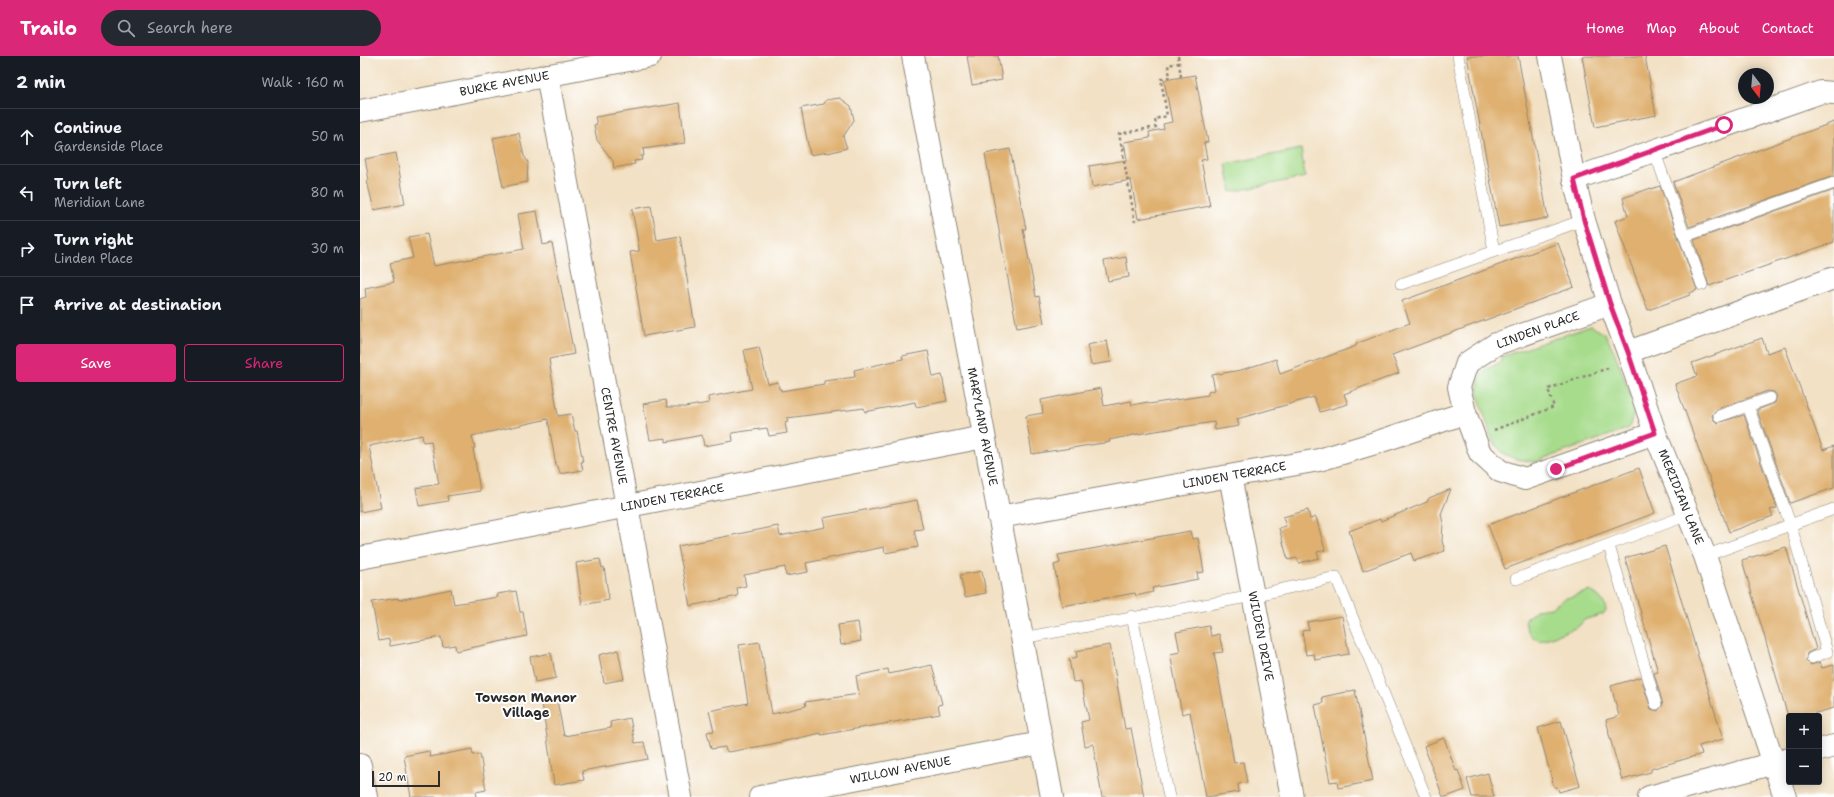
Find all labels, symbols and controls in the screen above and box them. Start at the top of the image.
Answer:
search box [101,10,381,46]
text: Trailo [20,16,77,41]
icon: search [115,17,137,39]
text: Search here [147,18,233,38]
text: Home [1586,19,1625,37]
text: Map [1647,19,1677,37]
text: About [1699,19,1740,37]
text: Contact [1762,19,1814,37]
street label: BURKE AVENUE [458,67,551,100]
north arrow [1738,68,1774,104]
text: 2 min [16,71,66,93]
text: Walk · 160 m [262,74,344,91]
route start [1715,116,1733,134]
text: Continue [54,118,122,138]
icon: ahead [16,126,38,148]
text: 50 m [311,128,344,145]
text: Gardenside Place [54,138,163,155]
text: Turn left [54,174,122,194]
icon: left [16,182,38,204]
text: 80 m [310,184,344,201]
text: Meridian Lane [54,194,145,211]
text: Turn right [54,230,134,250]
icon: right [16,238,38,260]
text: 30 m [310,240,344,257]
text: Linden Place [54,250,133,267]
icon: arrive [16,294,38,316]
text: Arrive at destination [54,295,222,315]
street label: LINDEN PLACE [1494,308,1582,352]
button: Save [16,344,176,382]
button: Share [184,344,344,382]
street label: MARYLAND AVENUE [964,366,1001,487]
street label: CENTRE AVENUE [597,386,631,486]
street label: MERIDIAN LANE [1654,447,1707,547]
street label: LINDEN TERRACE [1181,458,1288,492]
route end [1547,460,1565,478]
street label: LINDEN TERRACE [619,480,725,515]
street label: WILDEN DRIVE [1244,590,1277,682]
district label: Towson Manor Village [475,689,577,721]
map controls [1786,713,1822,785]
button: + [1786,713,1822,749]
button: − [1786,749,1822,785]
street label: WILLOW AVENUE [848,752,952,788]
scale bar [372,769,440,788]
text: 20 m [378,770,406,785]

